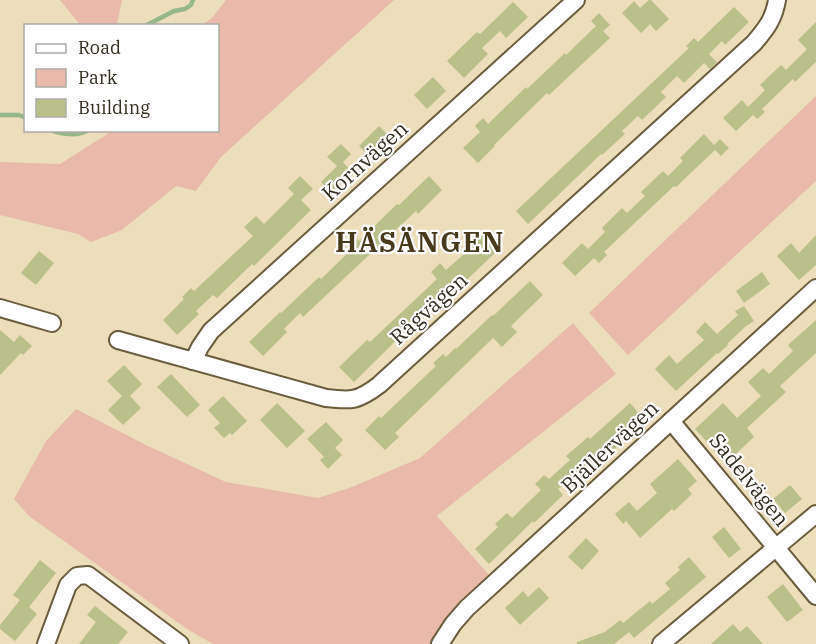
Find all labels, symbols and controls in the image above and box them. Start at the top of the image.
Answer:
legend [24,24,219,132]
text: Road [78,36,121,59]
text: Park [78,66,118,89]
text: Building [78,96,150,119]
street label: Kornvägen [315,114,413,206]
district label: HÄSÄNGEN [335,224,505,259]
street label: Rågvägen [384,266,473,351]
street label: Bjällervägen [554,394,664,499]
street label: Sadelvägen [704,427,796,532]

